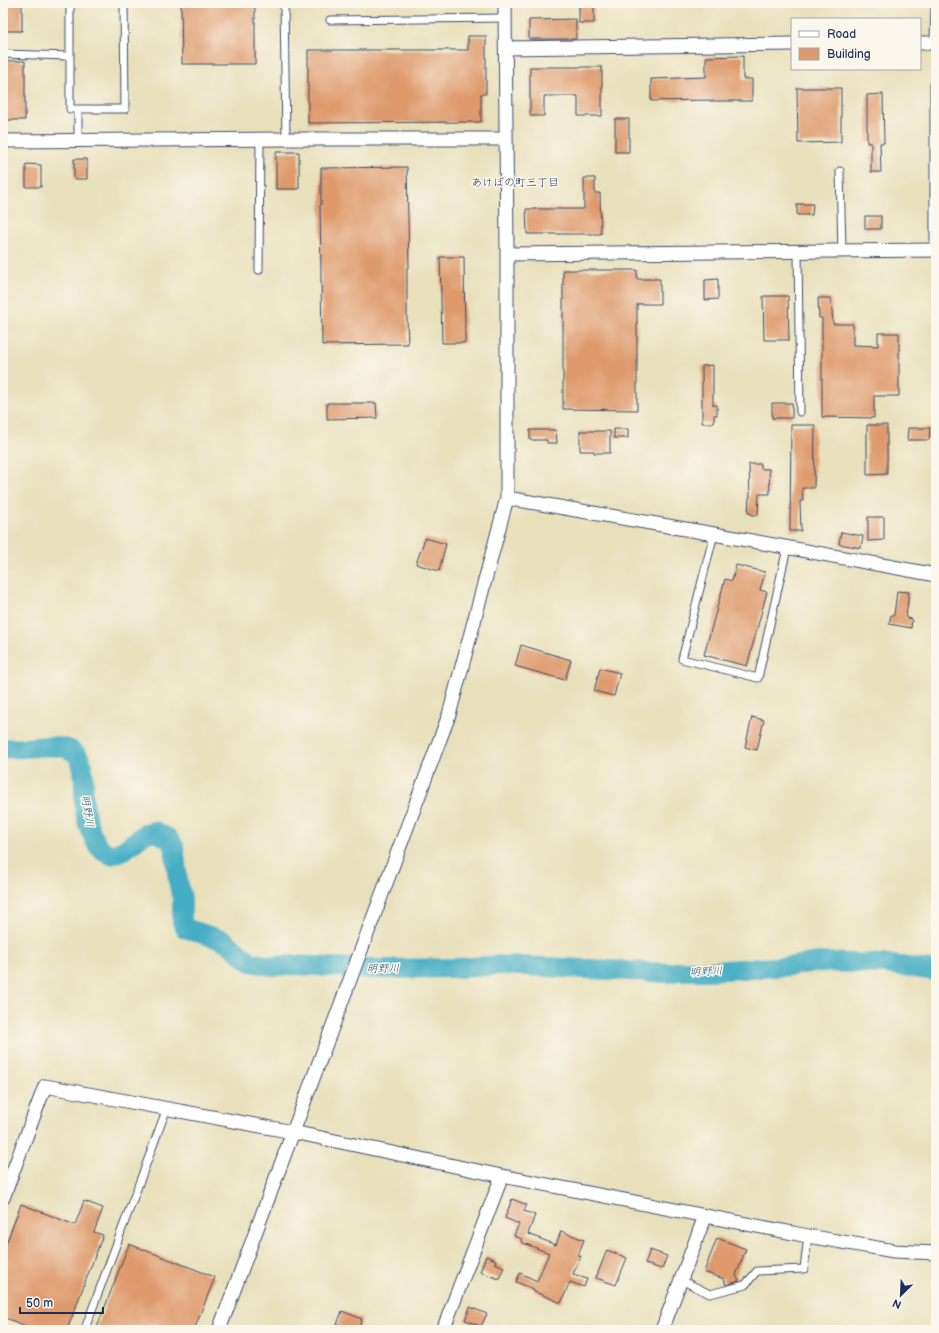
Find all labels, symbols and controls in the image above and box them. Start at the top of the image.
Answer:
legend [791,18,921,70]
text: Road [827,27,856,42]
text: Building [827,47,871,62]
district label: あけぼの町三丁目 [471,176,559,189]
water label: 明野川 [79,794,97,828]
water label: 明野川 [366,962,400,975]
water label: 明野川 [689,964,723,979]
north arrow [881,1275,921,1315]
scale bar [20,1289,103,1315]
text: 50 m [26,1296,53,1311]
text: N [891,1296,904,1311]

